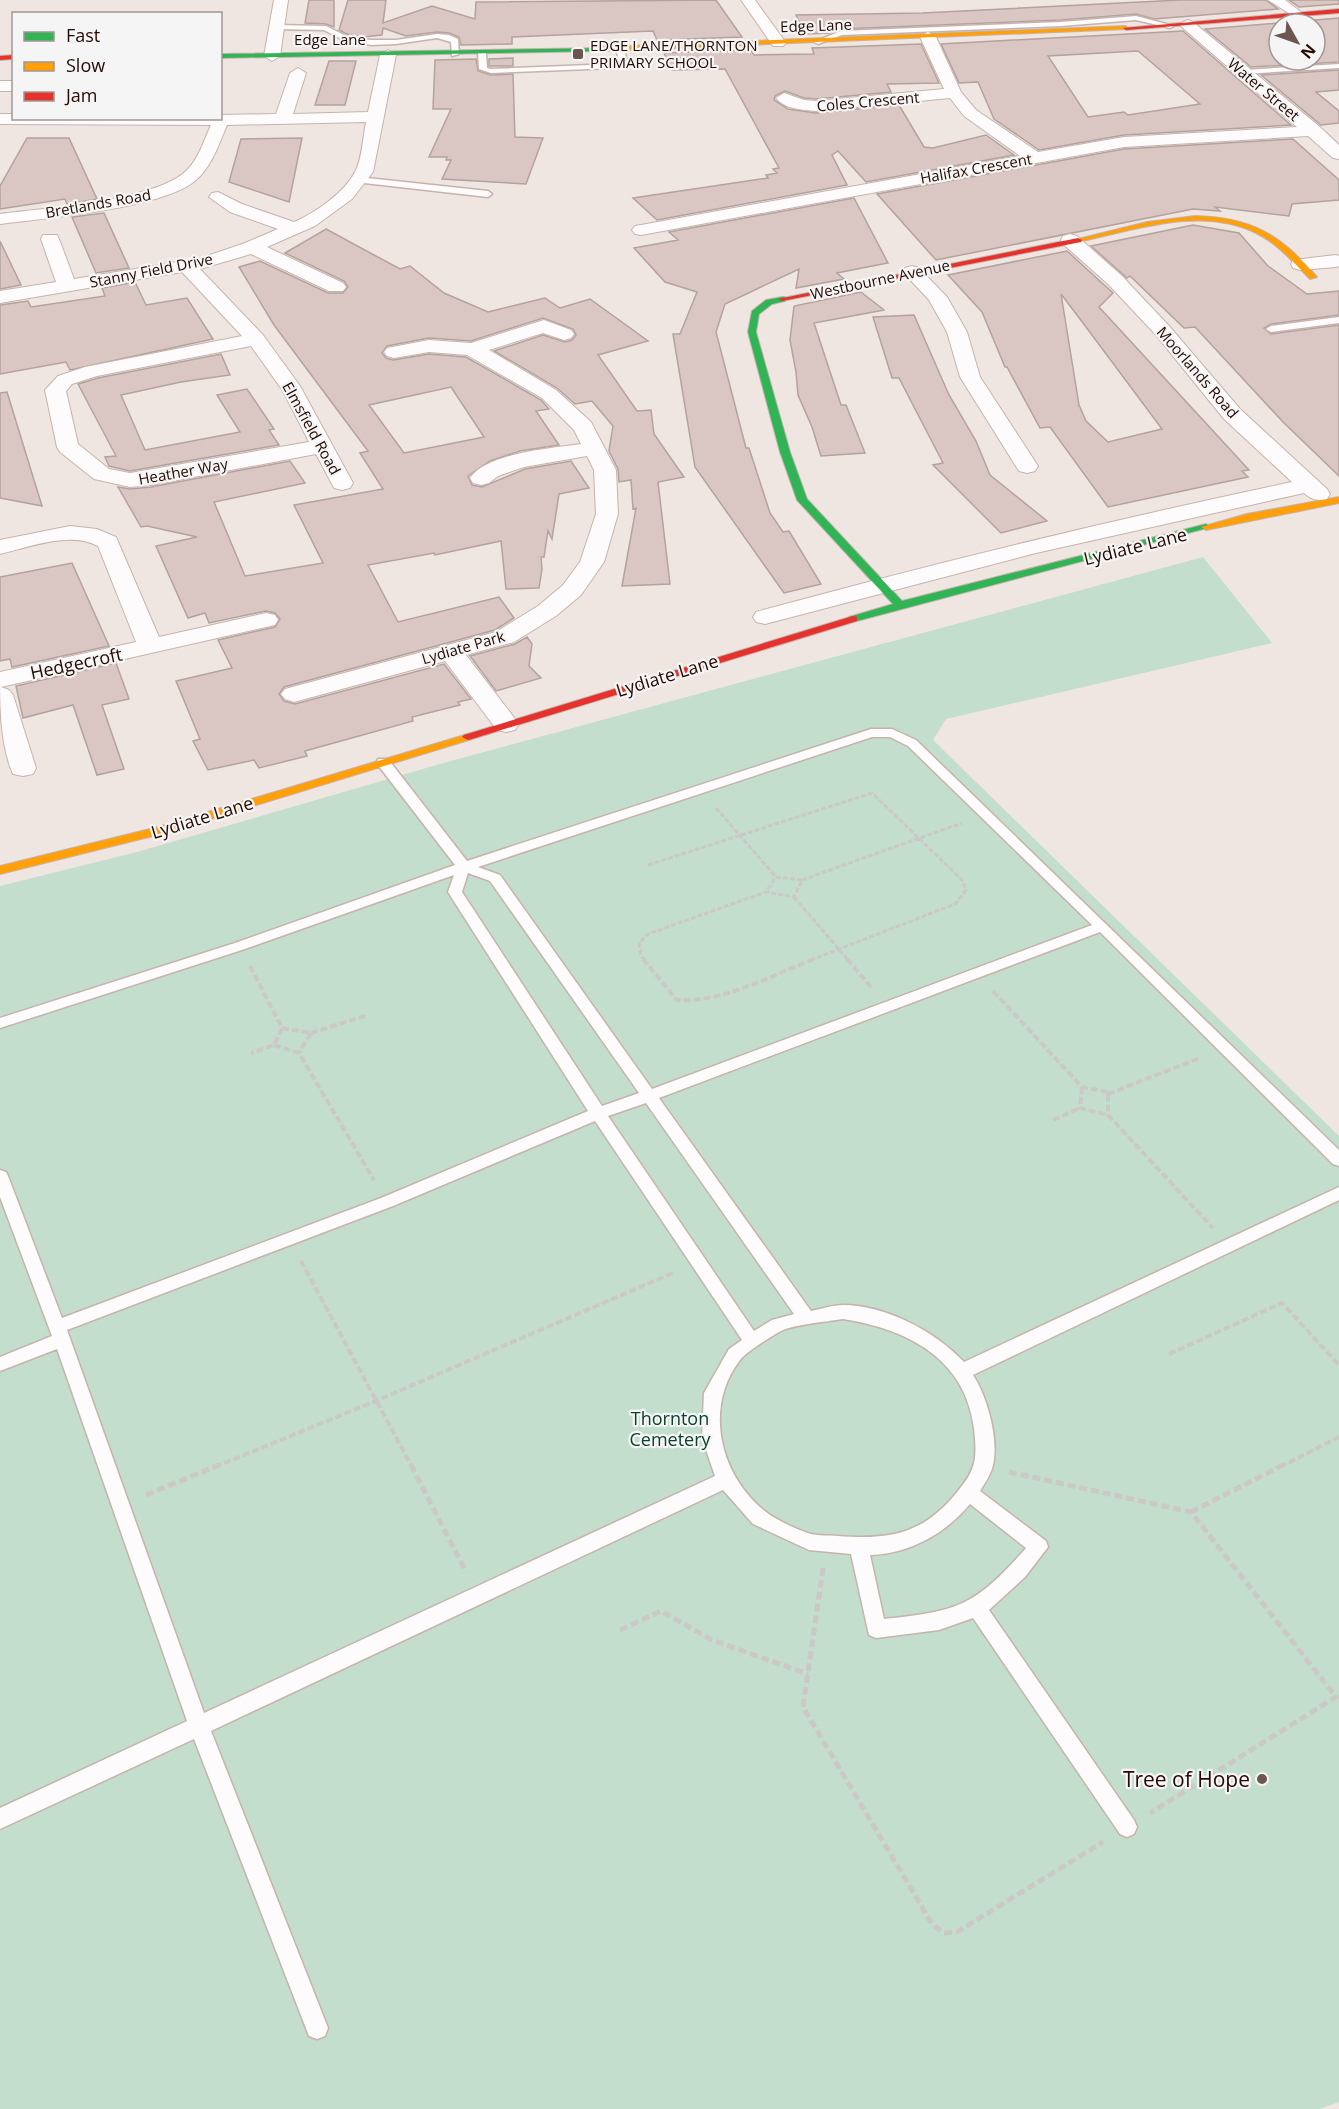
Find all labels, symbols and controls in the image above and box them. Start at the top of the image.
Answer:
legend [12,12,222,120]
north arrow [1267,12,1327,72]
street label: Edge Lane [780,14,852,36]
text: Fast [66,23,100,47]
street label: Edge Lane [294,29,366,49]
place label: EDGE LANE/THORNTON PRIMARY SCHOOL [590,35,758,72]
text: N [1296,40,1321,64]
marker: EDGE LANE/THORNTON PRIMARY SCHOOL [571,47,585,61]
text: Slow [66,53,105,77]
street label: Water Street [1224,53,1304,125]
text: Jam [64,83,98,107]
street label: Coles Crescent [816,87,920,115]
street label: Halifax Crescent [918,148,1034,188]
street label: Bretlands Road [44,184,152,222]
street label: Stanny Field Drive [88,248,214,292]
street label: Westbourne Avenue [808,254,952,304]
street label: Moorlands Road [1153,322,1243,422]
street label: Elmsfield Road [278,378,346,478]
street label: Heather Way [137,453,230,489]
street label: Lydiate Lane [1081,522,1189,570]
street label: Lydiate Park [419,626,507,668]
street label: Hedgecroft [28,642,124,684]
street label: Lydiate Lane [613,648,721,702]
street label: Lydiate Lane [148,790,256,844]
park label: Thornton Cemetery [629,1406,712,1451]
place label: Tree of Hope [1123,1765,1250,1793]
marker: Tree of Hope [1255,1772,1269,1786]

